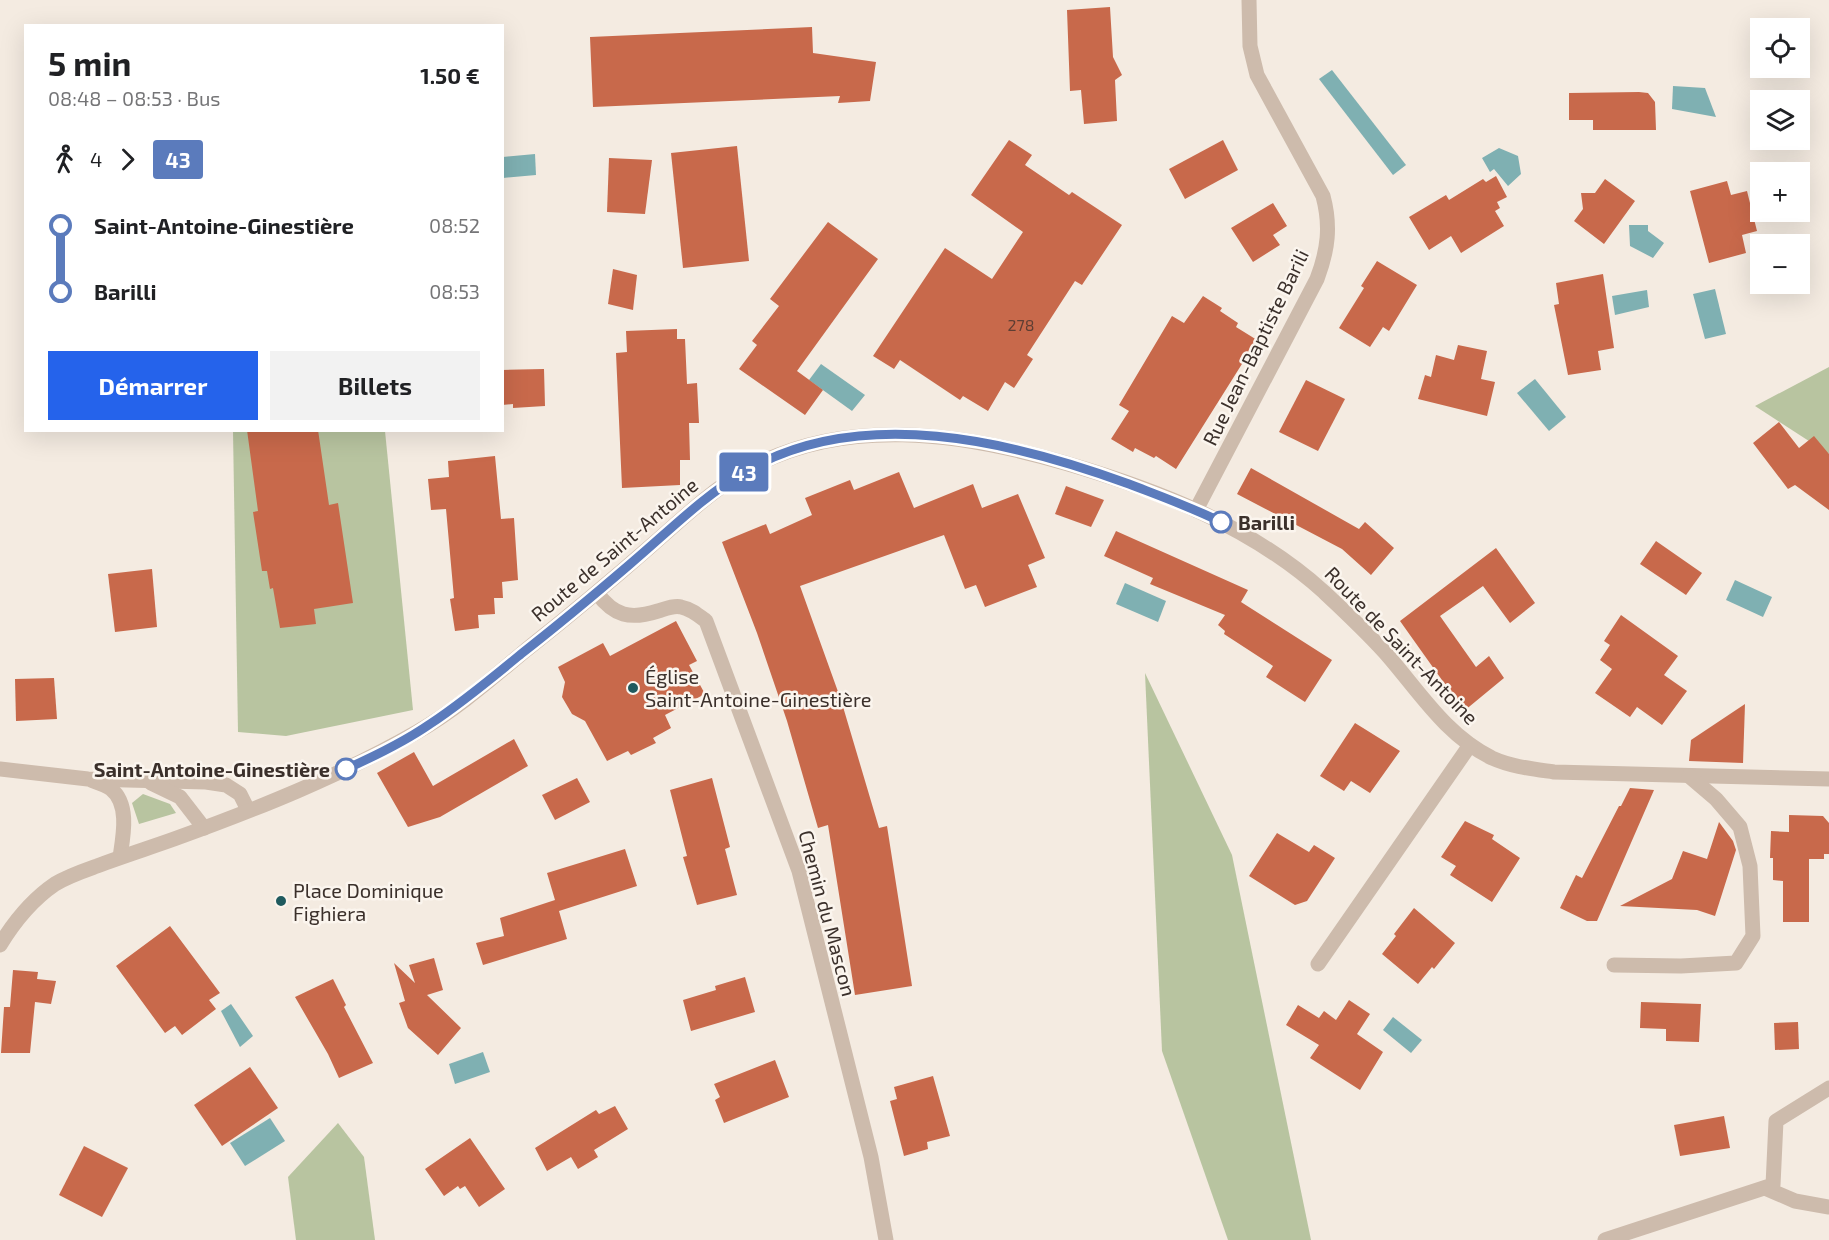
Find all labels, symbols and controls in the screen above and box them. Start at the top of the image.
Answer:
map controls [1750,18,1810,294]
button: locate [1750,18,1810,78]
text: 5 min [48,43,131,83]
text: 1.50 € [420,62,480,88]
text: 08:48 – 08:53 · Bus [48,86,220,110]
button: layers [1750,90,1810,150]
icon: walk [48,143,81,176]
icon: forward [111,143,144,176]
text: 4 [90,147,102,171]
text: 43 [165,147,191,172]
button: + [1750,162,1810,222]
text: Saint-Antoine-Ginestière [94,212,354,238]
text: 08:52 [429,213,480,237]
button: − [1750,234,1810,294]
street label: Rue Jean-Baptiste Barili [1197,245,1313,449]
text: Barilli [94,278,157,304]
text: 08:53 [429,279,480,303]
house number: 278 [1008,315,1034,334]
button: Démarrer [48,351,258,420]
button: Billets [270,351,480,420]
line badge: 43 [717,452,771,492]
text: 43 [731,460,757,485]
street label: Route de Saint-Antoine [526,472,702,626]
place label: Barilli [1238,510,1295,534]
marker: Barilli [1210,511,1232,533]
street label: Route de Saint-Antoine [1320,561,1484,729]
place label: Église Saint-Antoine-Ginestière [645,664,872,711]
marker: Église Saint-Antoine-Ginestière [626,681,640,695]
place label: Saint-Antoine-Ginestière [94,757,330,781]
marker: Saint-Antoine-Ginestière [335,758,357,780]
street label: Chemin du Mascon [794,827,862,999]
place label: Place Dominique Fighiera [293,878,444,925]
marker: Place Dominique Fighiera [274,894,288,908]

